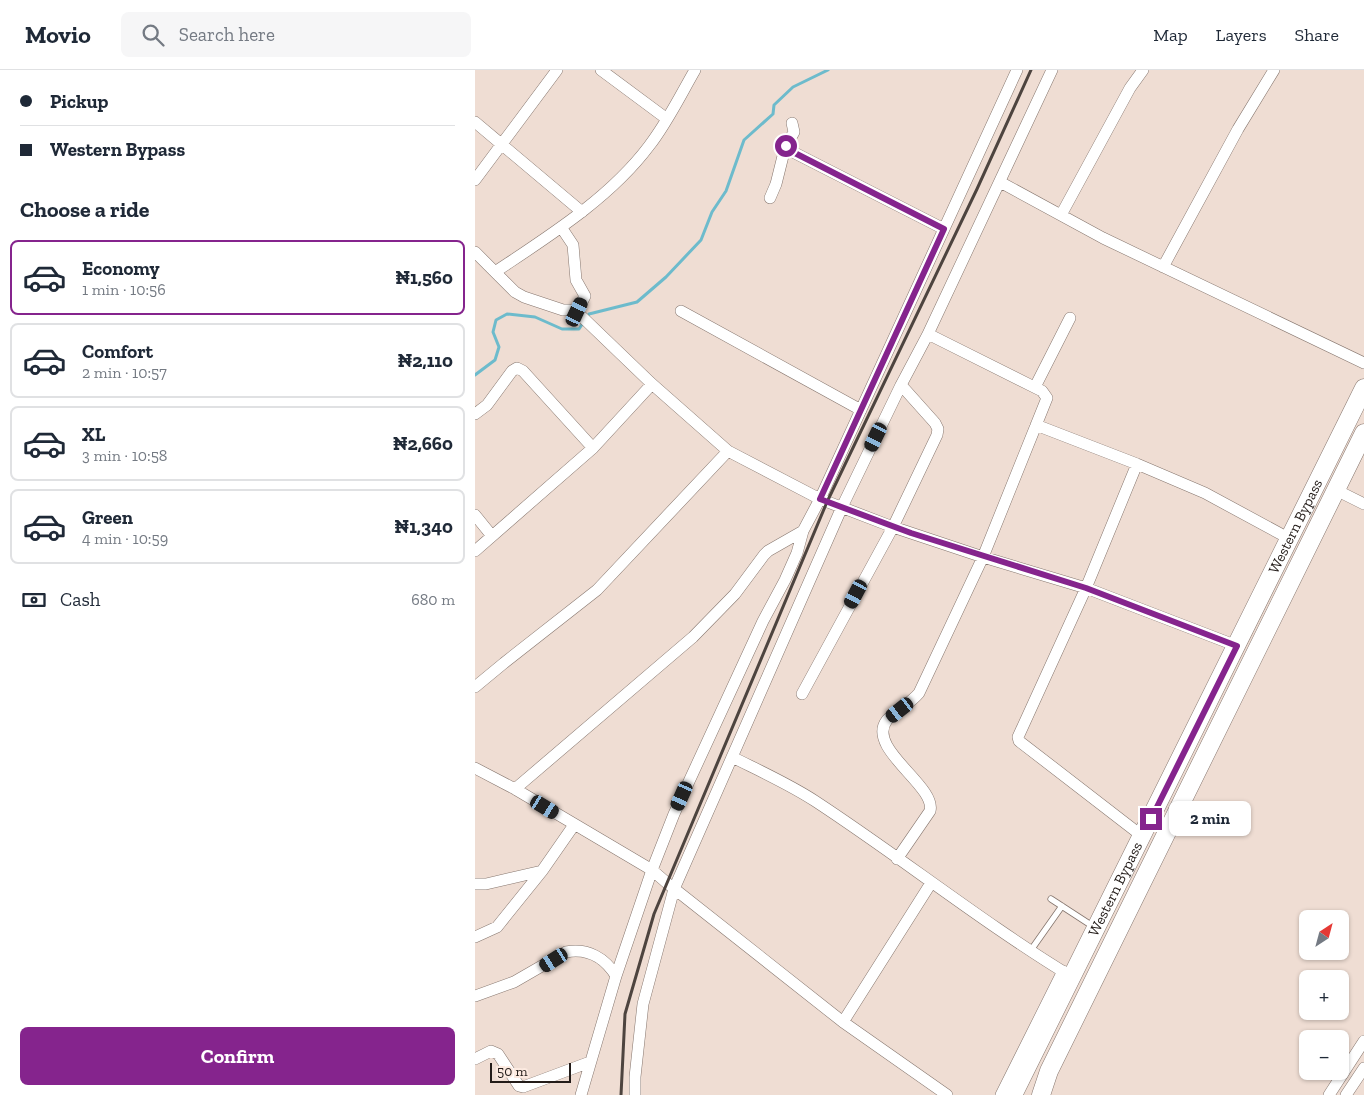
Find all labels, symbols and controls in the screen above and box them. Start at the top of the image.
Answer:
search box [121,12,471,57]
text: Movio [25,20,91,49]
icon: search [139,21,167,49]
text: Search here [179,23,275,46]
text: Map [1153,24,1188,46]
text: Layers [1216,24,1267,46]
text: Share [1295,24,1339,46]
text: Pickup [50,90,108,113]
route start [775,135,797,157]
text: Western Bypass [50,138,185,161]
text: Choose a ride [20,196,150,223]
icon: car [22,255,67,300]
text: Economy [82,257,160,280]
text: ₦1,560 [395,266,453,289]
text: 1 min · 10:56 [82,280,166,299]
car [563,295,590,329]
icon: car [22,338,67,383]
text: Comfort [82,340,153,363]
text: ₦2,110 [397,349,453,372]
text: 2 min · 10:57 [82,363,167,382]
car [862,420,889,454]
icon: car [22,421,67,466]
text: XL [82,423,105,446]
text: ₦2,660 [393,432,453,455]
text: 3 min · 10:58 [82,446,167,465]
street label: Western Bypass [1264,476,1326,576]
icon: car [22,504,67,549]
text: Green [82,506,133,529]
text: ₦1,340 [394,515,453,538]
text: 4 min · 10:59 [82,529,168,548]
car [842,577,869,611]
icon: cash [20,586,48,614]
text: Cash [60,588,100,611]
text: 680 m [411,590,455,609]
car [883,695,916,725]
car [669,779,694,813]
car [528,793,561,821]
callout: 2 min [1169,802,1251,836]
route end [1140,808,1162,830]
text: 2 min [1190,809,1230,828]
street label: Western Bypass [1084,839,1146,939]
north arrow [1299,910,1349,960]
map controls [1299,910,1349,1080]
car [537,946,570,974]
button: + [1299,970,1349,1020]
button: Confirm [20,1027,455,1085]
button: − [1299,1030,1349,1080]
scale bar [490,1060,571,1083]
text: 50 m [497,1063,528,1080]

